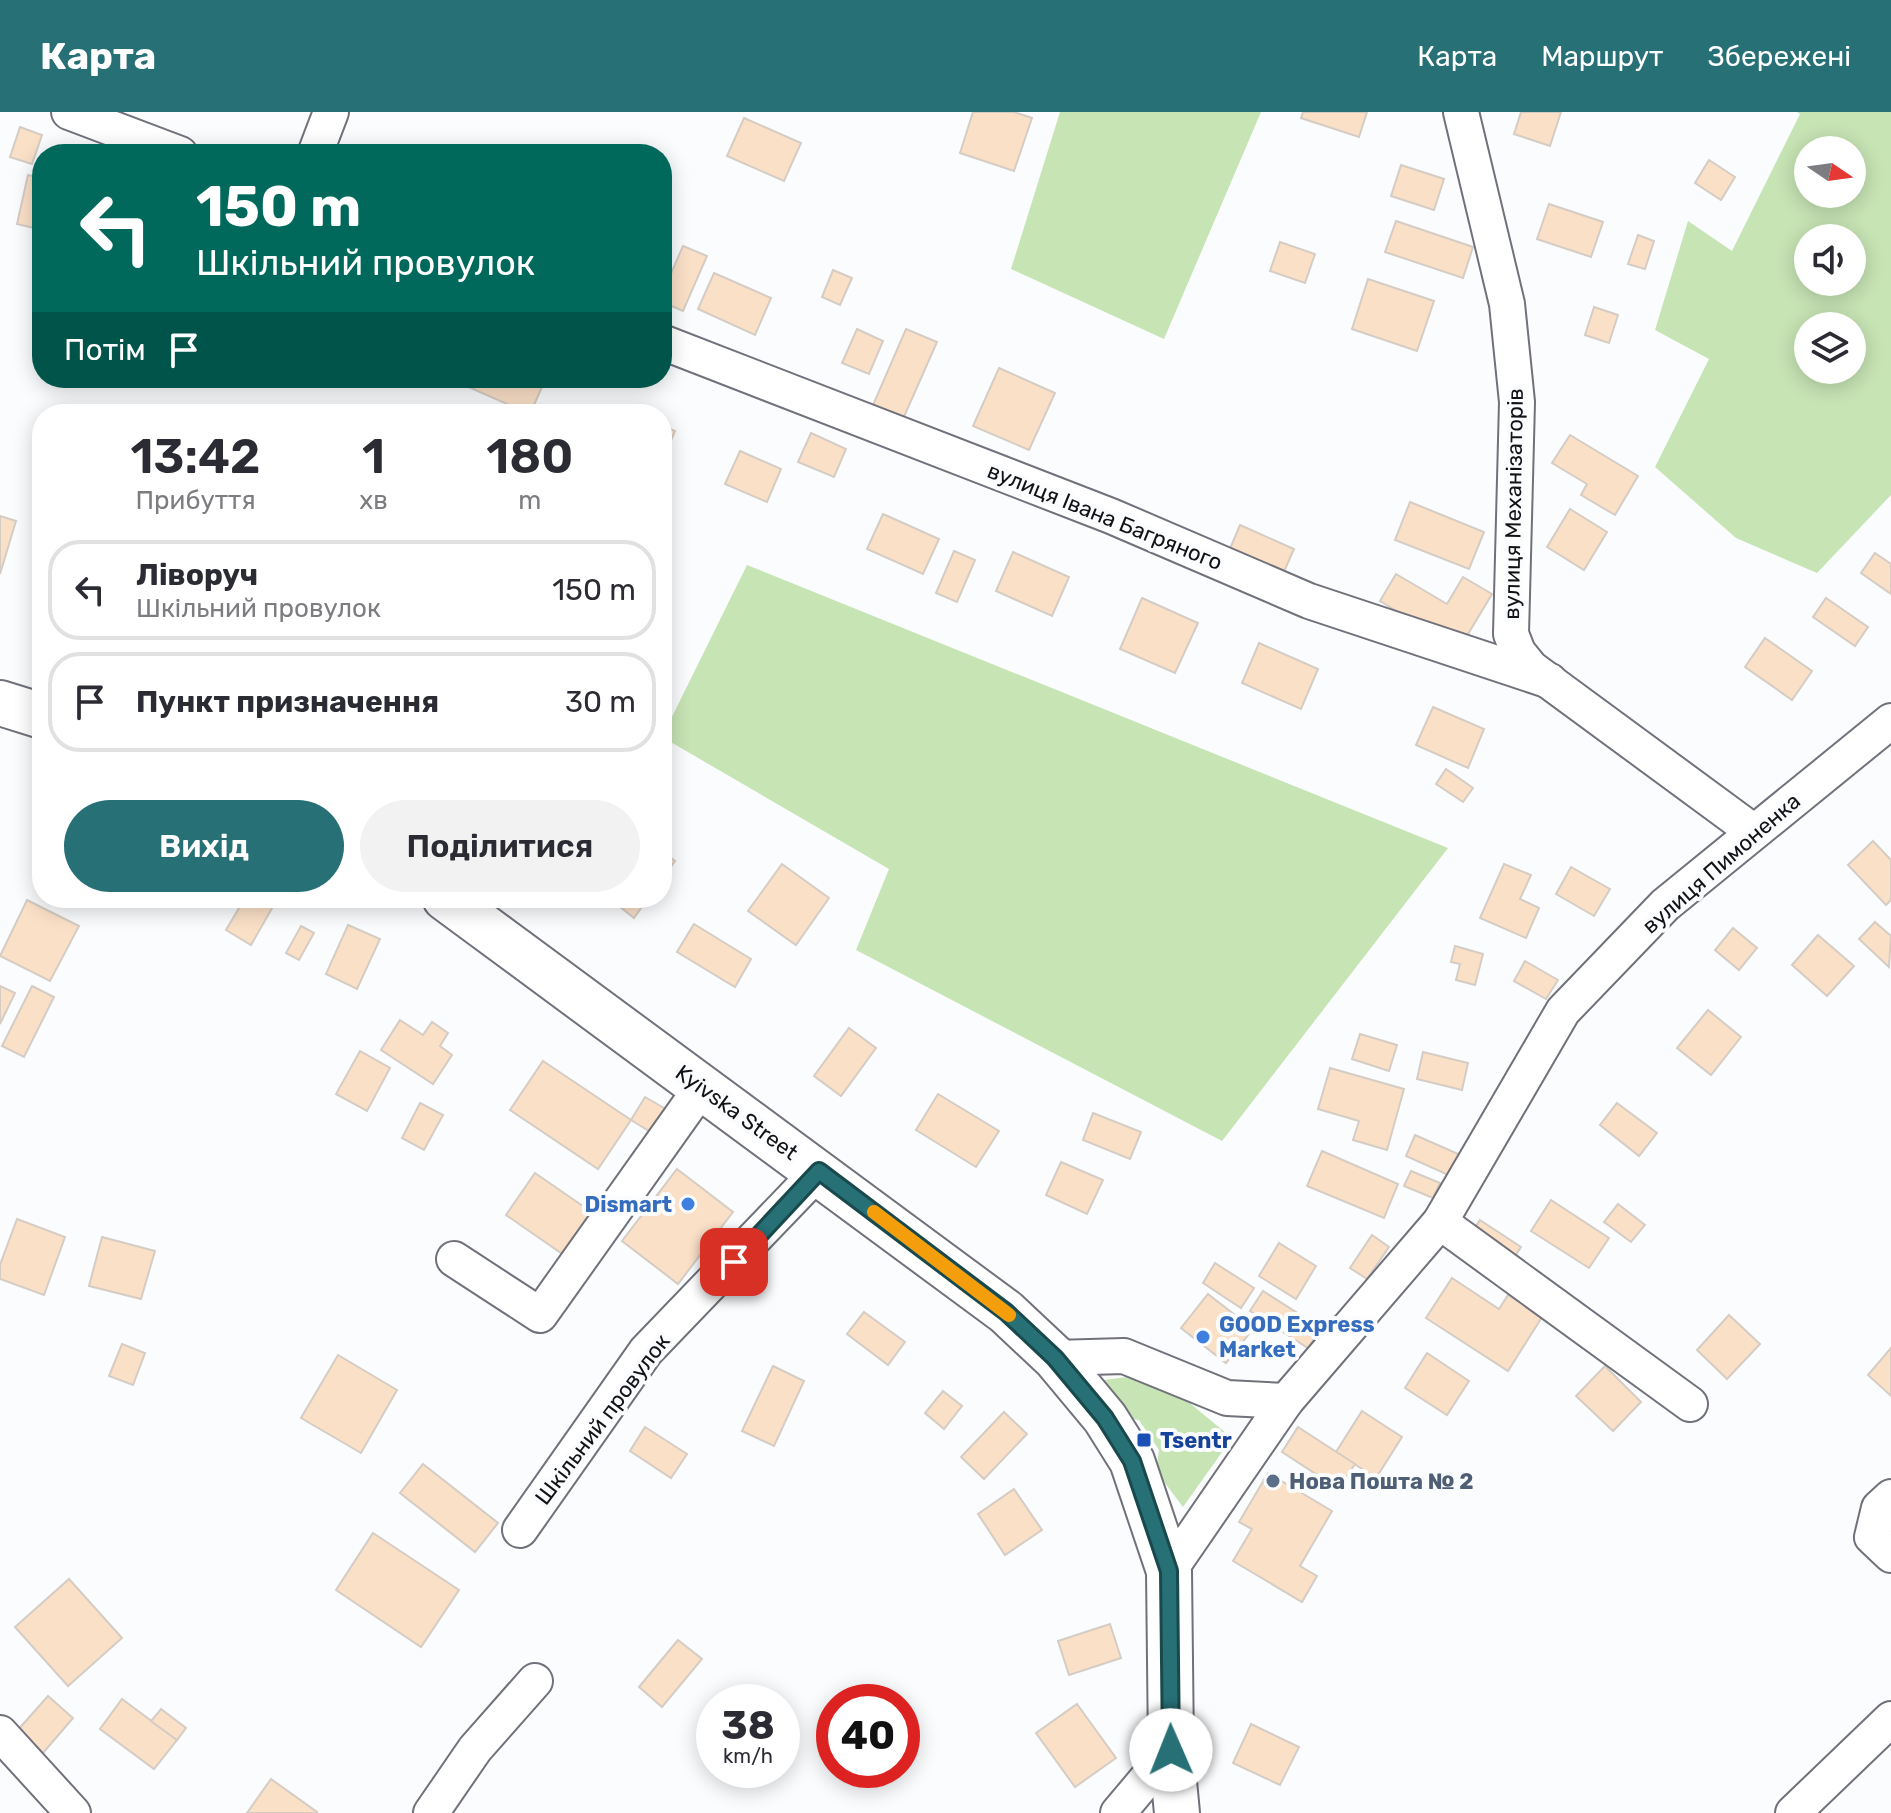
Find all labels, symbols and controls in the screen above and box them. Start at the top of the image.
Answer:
text: Карта [40,33,156,79]
text: Карта [1417,40,1497,73]
text: Маршрут [1541,40,1663,73]
text: Збережені [1707,40,1851,73]
north arrow [1794,136,1866,208]
map controls [1794,136,1866,384]
text: 150 m [196,174,361,240]
icon: left [64,176,168,280]
button: sound [1794,224,1866,296]
text: Шкільний провулок [196,241,535,284]
button: layers [1794,312,1866,384]
icon: arrive [162,328,206,372]
text: Потім [64,332,146,368]
street label: вулиця Механізаторів [1498,388,1529,620]
text: 13:42 [131,428,261,485]
text: 1 [362,428,385,485]
text: 180 [486,428,573,485]
street label: вулиця Івана Багряного [983,457,1226,576]
text: Прибуття [136,485,256,516]
text: хв [359,485,388,516]
text: m [518,485,541,516]
text: Ліворуч [136,557,258,593]
icon: left [68,568,112,612]
text: 150 m [552,572,636,608]
text: Шкільний провулок [136,593,381,624]
icon: arrive [68,680,112,724]
text: Пункт призначення [136,684,439,720]
text: 30 m [565,684,636,720]
street label: вулиця Пимоненка [1637,787,1806,939]
button: Вихід [64,800,344,892]
button: Поділитися [360,800,640,892]
street label: Kyivska Street [670,1059,804,1166]
place label: Dismart [584,1191,672,1218]
marker: Dismart [679,1195,697,1213]
pin [700,1228,768,1296]
icon: arrive [712,1240,756,1284]
place label: GOOD Express Market [1219,1311,1375,1363]
street label: Шкільний провулок [529,1328,676,1510]
marker: GOOD Express Market [1194,1328,1212,1346]
place label: Tsentr [1160,1427,1232,1454]
marker: Tsentr [1135,1431,1153,1449]
place label: Нова Пошта № 2 [1289,1468,1474,1495]
marker: Нова Пошта № 2 [1264,1472,1282,1490]
speed limit sign: 40 [816,1684,920,1788]
text: 38 [721,1702,775,1749]
position arrow [1129,1708,1213,1792]
text: km/h [723,1744,773,1768]

